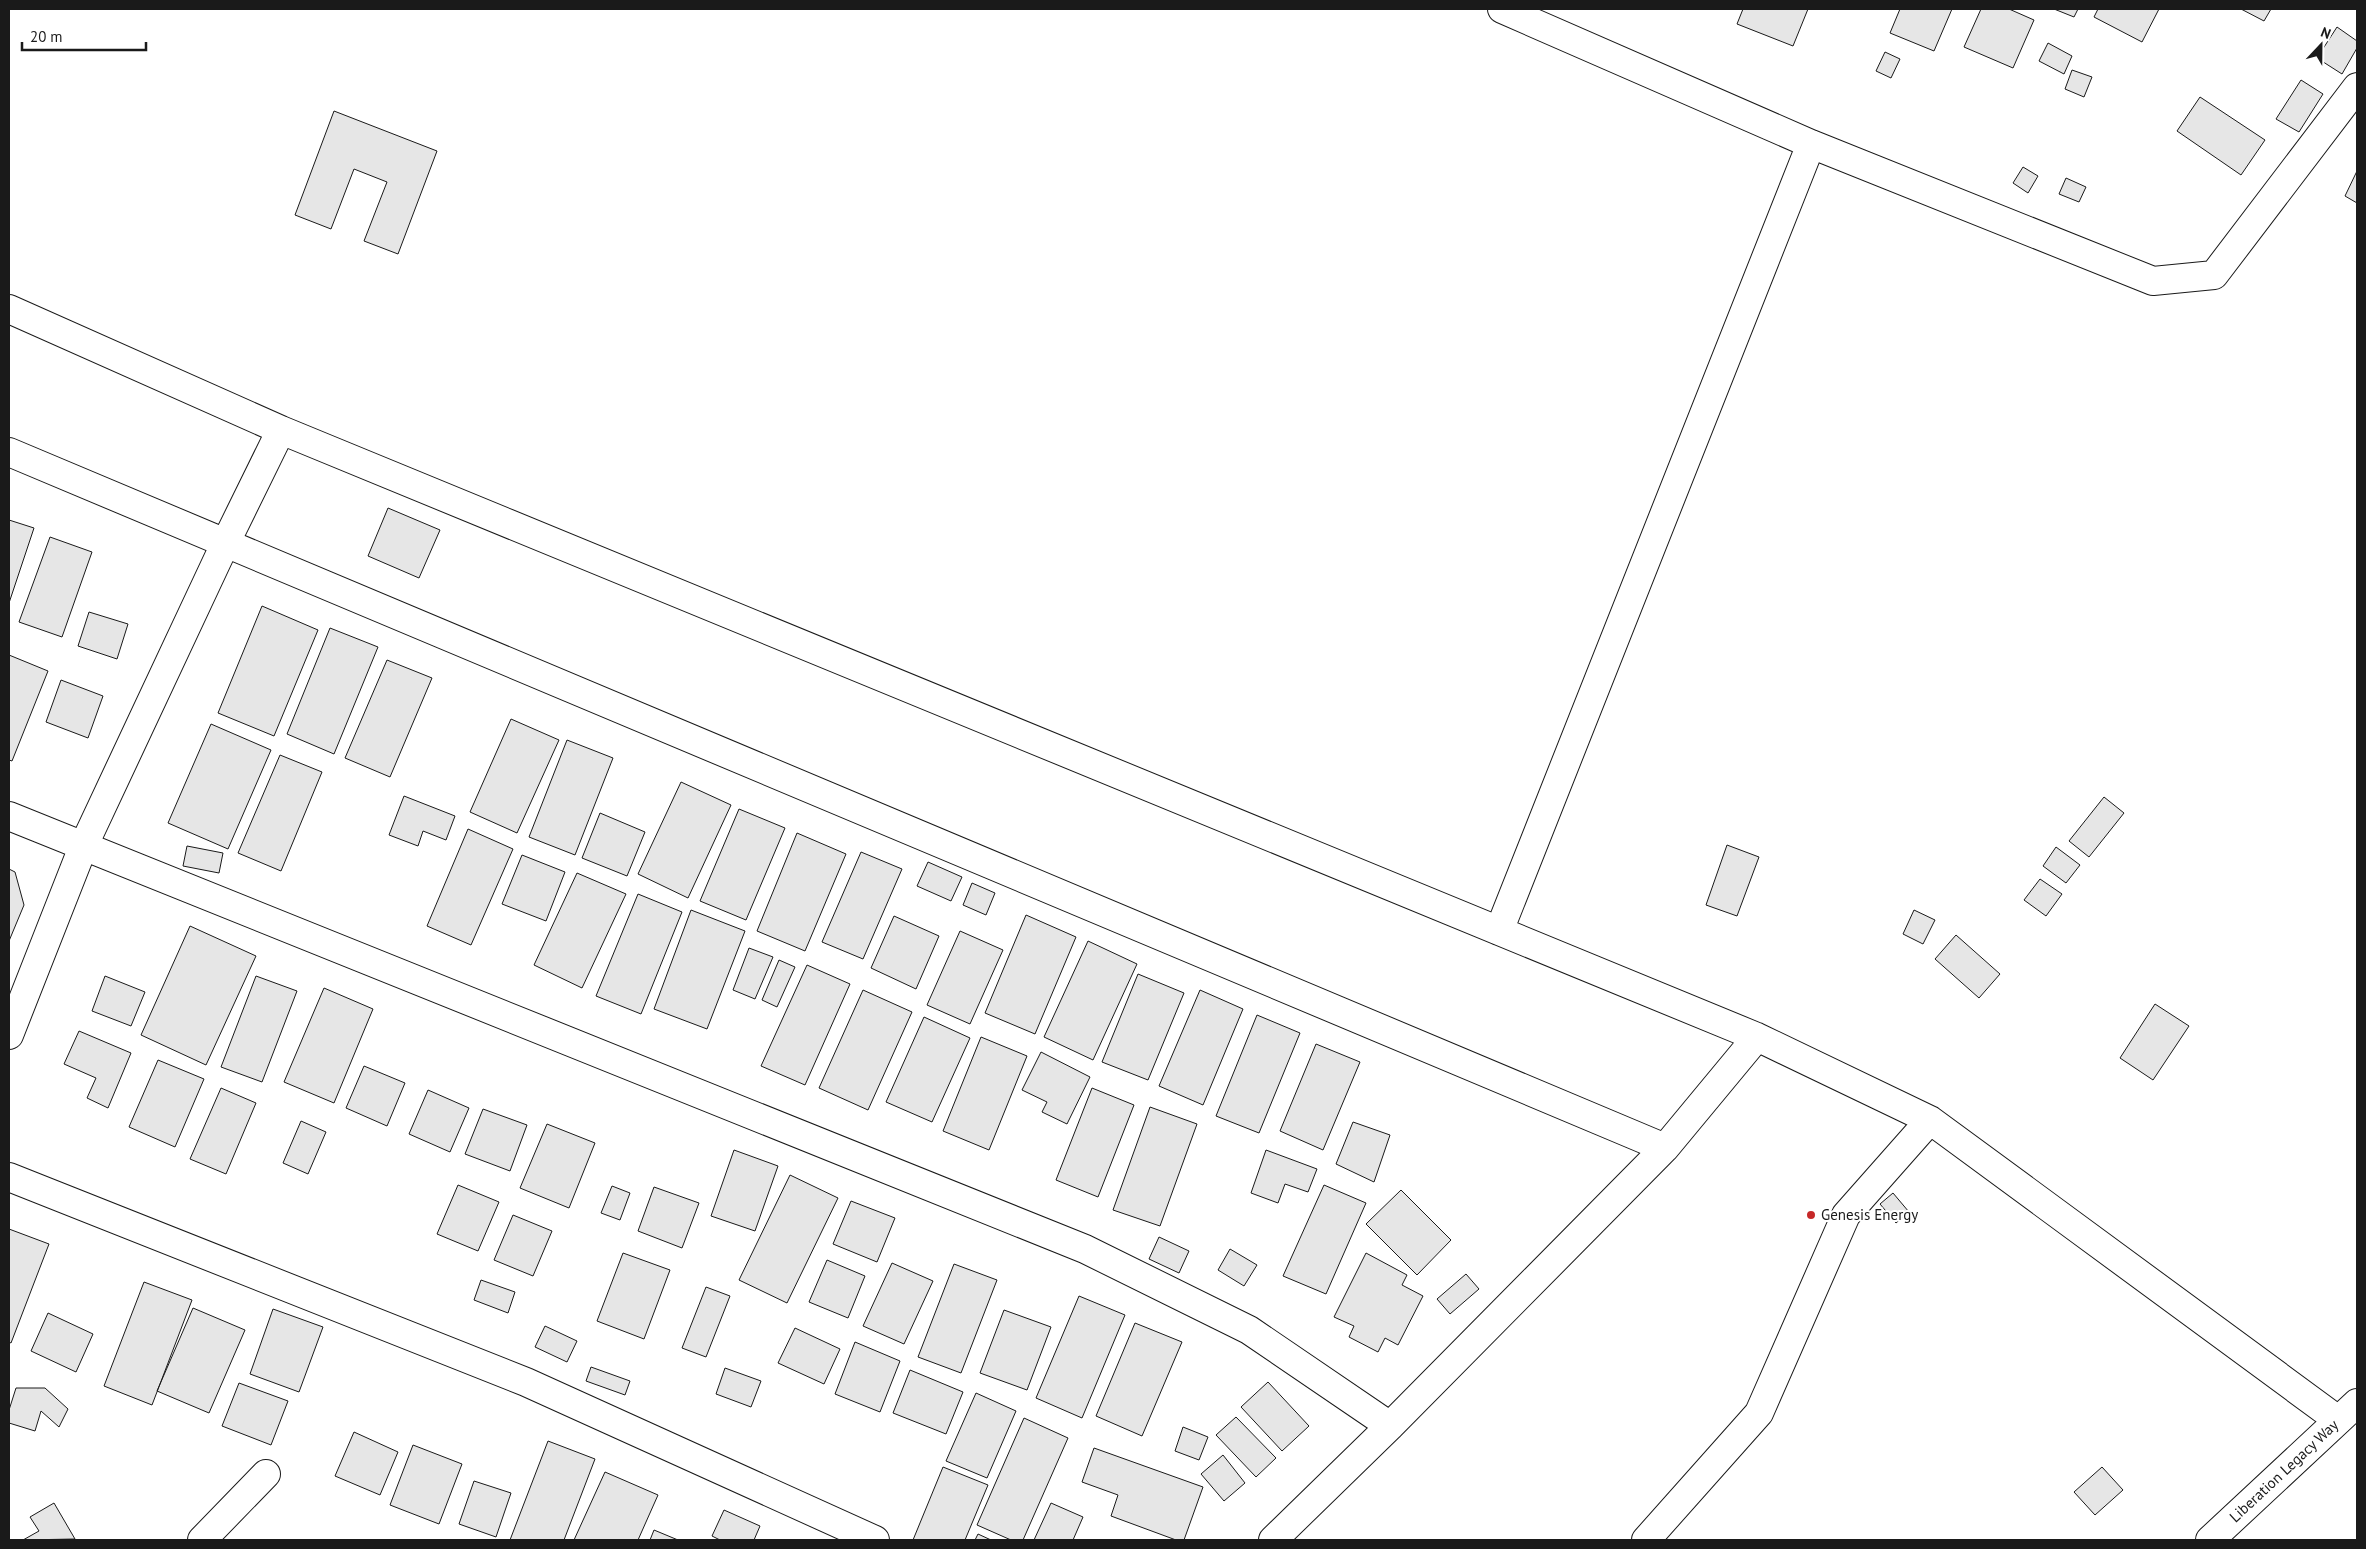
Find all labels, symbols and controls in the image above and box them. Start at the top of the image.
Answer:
scale bar [22,20,146,52]
north arrow [2296,20,2346,70]
text: N [2318,23,2334,43]
text: 20 m [30,27,63,46]
place label: Genesis Energy [1821,1205,1918,1224]
marker: Genesis Energy [1805,1209,1817,1221]
street label: Liberation Legacy Way [2225,1415,2342,1526]

